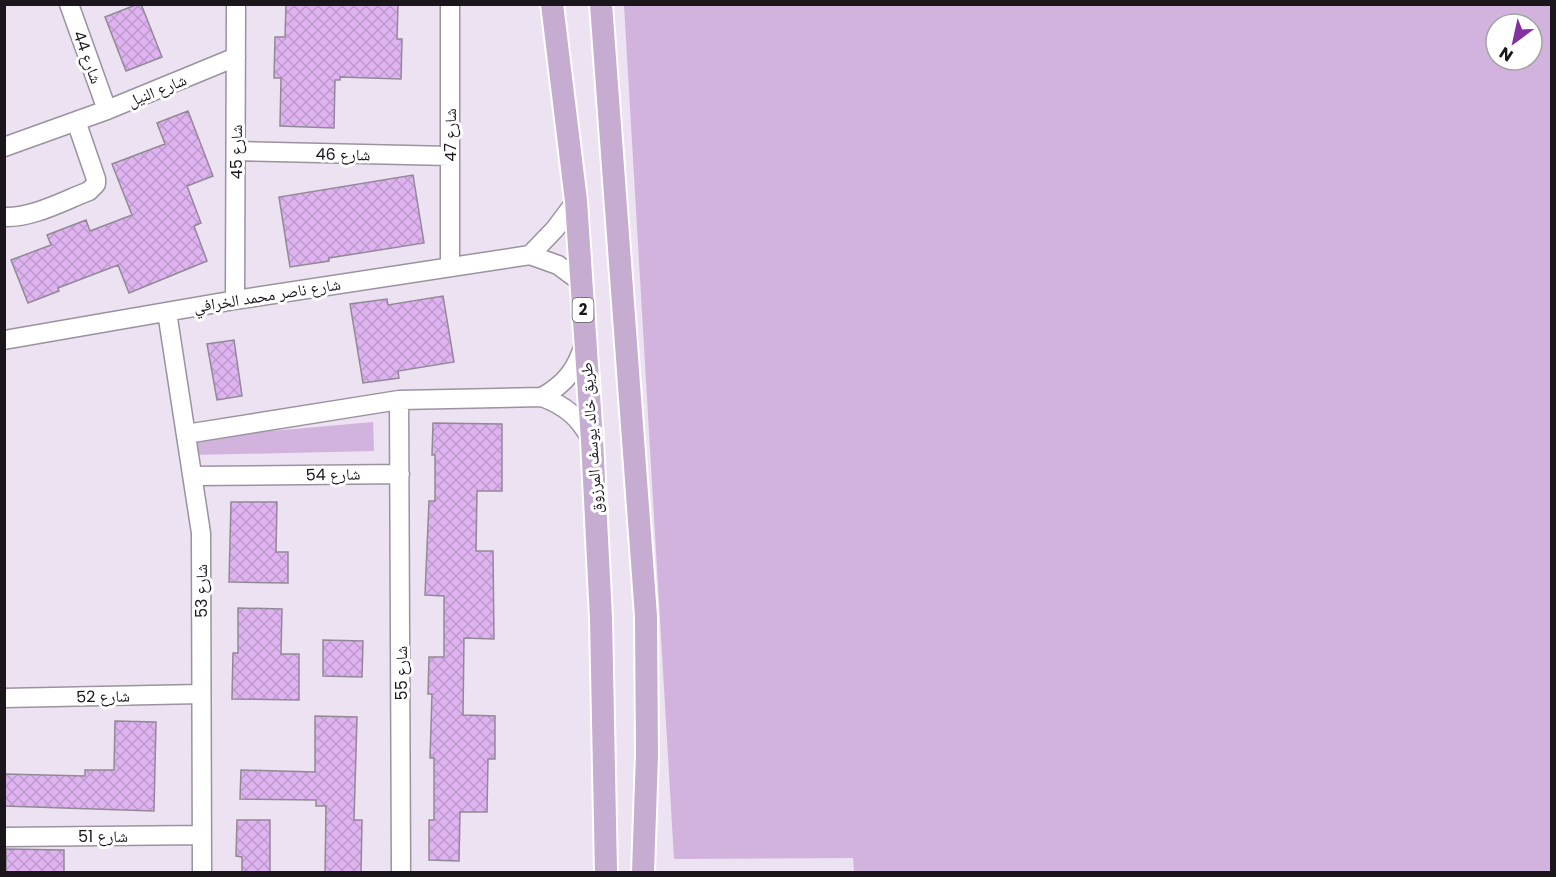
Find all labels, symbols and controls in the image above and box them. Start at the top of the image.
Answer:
north arrow [1484,12,1544,72]
street label: شارع 44 [67,27,108,87]
text: N [1495,41,1517,67]
street label: شارع النيل [124,68,190,113]
street label: شارع 47 [439,108,462,162]
street label: شارع 45 [225,125,248,179]
street label: شارع 46 [315,143,371,166]
street label: شارع ناصر محمد الخرافي [192,273,342,320]
road number: 2 [572,298,594,322]
street label: طريق خالد يوسف المرزوق [575,362,608,514]
street label: شارع 54 [305,463,361,486]
street label: شارع 53 [190,564,213,618]
street label: شارع 55 [390,646,413,700]
street label: شارع 52 [76,685,130,708]
street label: شارع 51 [78,825,128,848]

